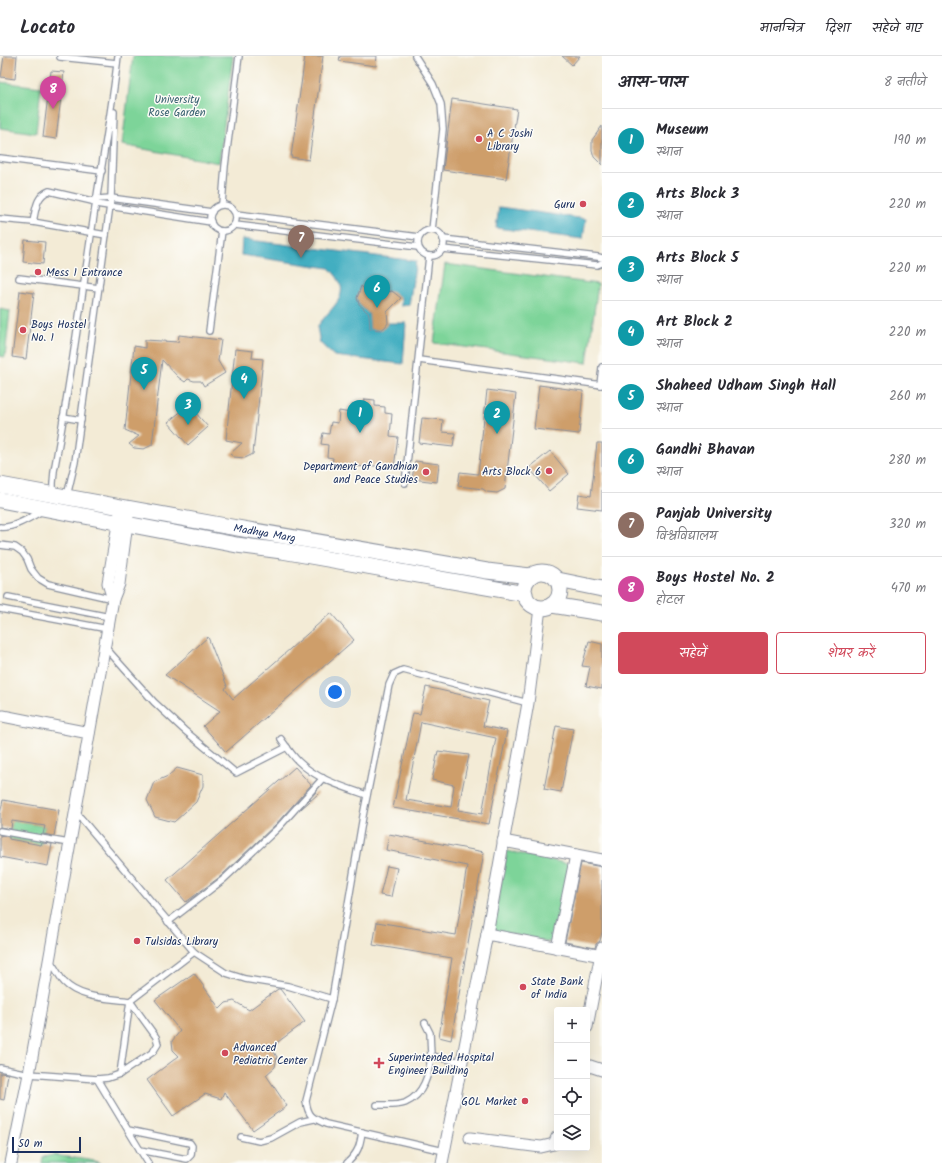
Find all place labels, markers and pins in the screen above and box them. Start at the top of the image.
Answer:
pin: 8 [40,76,66,109]
place label: A C Joshi Library [487,125,533,156]
marker: A C Joshi Library [474,134,484,144]
place label: Guru [554,196,576,214]
marker: Guru [578,199,588,209]
pin: 7 [288,225,314,258]
place label: Mess 1 Entrance [46,264,122,282]
marker: Mess 1 Entrance [33,267,43,277]
pin: 6 [364,275,390,308]
place label: Boys Hostel No. 1 [31,316,86,347]
marker: Boys Hostel No. 1 [18,325,28,335]
pin: 5 [131,357,157,390]
pin: 4 [231,366,257,399]
pin: 3 [175,392,201,425]
pin: 1 [347,400,373,433]
pin: 2 [484,401,510,434]
place label: Department of Gandhian and Peace Studies [303,458,418,489]
place label: Arts Block 6 [482,463,541,481]
marker: Arts Block 6 [544,466,554,476]
marker: Department of Gandhian and Peace Studies [421,467,431,477]
place label: Tulsidas Library [145,933,219,951]
marker: Tulsidas Library [132,936,142,946]
place label: State Bank of India [531,973,584,1004]
marker: State Bank of India [518,982,528,992]
place label: Advanced Pediatric Center [233,1039,309,1070]
marker: Advanced Pediatric Center [220,1048,230,1058]
place label: Superintended Hospital Engineer Building [388,1049,494,1080]
marker: Superintended Hospital Engineer Building [373,1057,385,1069]
place label: GOL Market [461,1093,518,1111]
marker: GOL Market [520,1096,530,1106]

